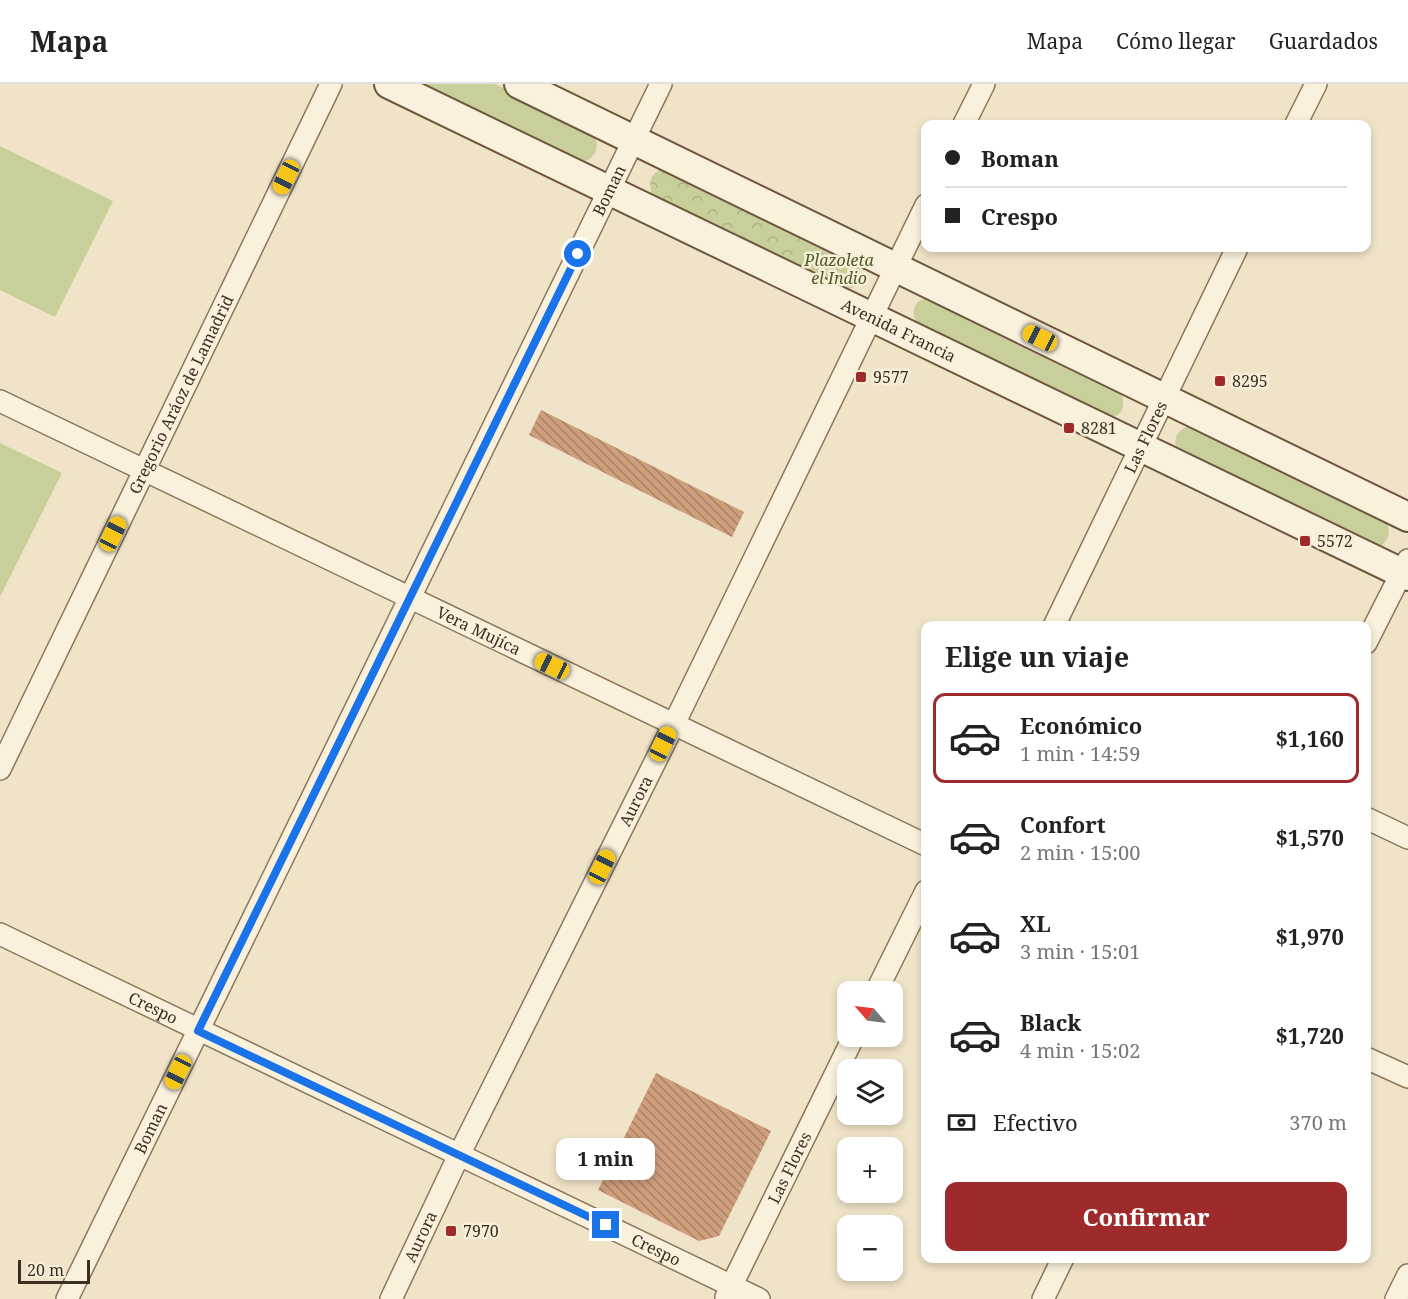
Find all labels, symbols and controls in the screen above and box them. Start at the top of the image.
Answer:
text: Mapa [30,22,108,60]
text: Mapa [1027,27,1083,55]
text: Cómo llegar [1116,27,1236,55]
text: Guardados [1269,27,1378,55]
text: Boman [981,143,1059,173]
car [270,157,302,197]
street label: Boman [587,161,631,220]
text: Crespo [981,201,1058,231]
route start [564,240,591,267]
park label: Plazoleta el Indio [803,249,874,289]
street label: Gregorio Aráoz de Lamadrid [124,291,239,498]
street label: Avenida Francia [838,293,960,367]
car [1020,322,1060,354]
place label: 9577 [873,366,909,388]
marker: 9577 [854,370,868,384]
place label: 8295 [1232,370,1268,392]
marker: 8295 [1213,374,1227,388]
street label: Las Flores [1119,397,1172,477]
place label: 8281 [1081,417,1117,439]
marker: 8281 [1062,421,1076,435]
car [97,514,129,554]
place label: 5572 [1317,530,1353,552]
marker: 5572 [1298,534,1312,548]
street label: Vera Mujíca [433,601,525,660]
text: Elige un viaje [945,638,1129,675]
car [532,650,572,682]
text: Económico [1020,710,1142,740]
icon: car [948,711,1002,765]
text: $1,160 [1275,723,1344,753]
car [647,724,679,764]
text: 1 min · 14:59 [1020,740,1140,767]
street label: Aurora [614,772,658,830]
text: Confort [1020,809,1106,839]
icon: car [948,810,1002,864]
text: $1,570 [1275,822,1344,852]
text: 2 min · 15:00 [1020,839,1140,866]
car [586,847,618,887]
text: XL [1020,908,1051,938]
icon: car [948,909,1002,963]
text: $1,970 [1275,921,1344,951]
text: 3 min · 15:01 [1020,938,1140,965]
north arrow [837,981,903,1047]
map controls [837,981,903,1281]
street label: Crespo [125,986,182,1029]
text: Black [1020,1007,1081,1037]
icon: car [948,1008,1002,1062]
text: $1,720 [1275,1020,1344,1050]
text: 4 min · 15:02 [1020,1037,1140,1064]
car [162,1052,194,1092]
button: layers [837,1059,903,1125]
street label: Boman [129,1099,172,1157]
icon: cash [945,1106,978,1139]
text: Efectivo [993,1107,1078,1137]
text: 370 m [1289,1109,1347,1136]
street label: Las Flores [762,1128,816,1207]
button: + [837,1137,903,1203]
callout: 1 min [556,1138,656,1180]
text: 1 min [577,1145,634,1172]
button: Confirmar [945,1182,1347,1251]
street label: Aurora [399,1207,442,1266]
route end [592,1211,619,1238]
button: − [837,1215,903,1281]
place label: 7970 [463,1220,499,1242]
marker: 7970 [444,1224,458,1238]
street label: Crespo [628,1228,684,1271]
scale bar [18,1257,90,1284]
text: 20 m [27,1259,64,1281]

